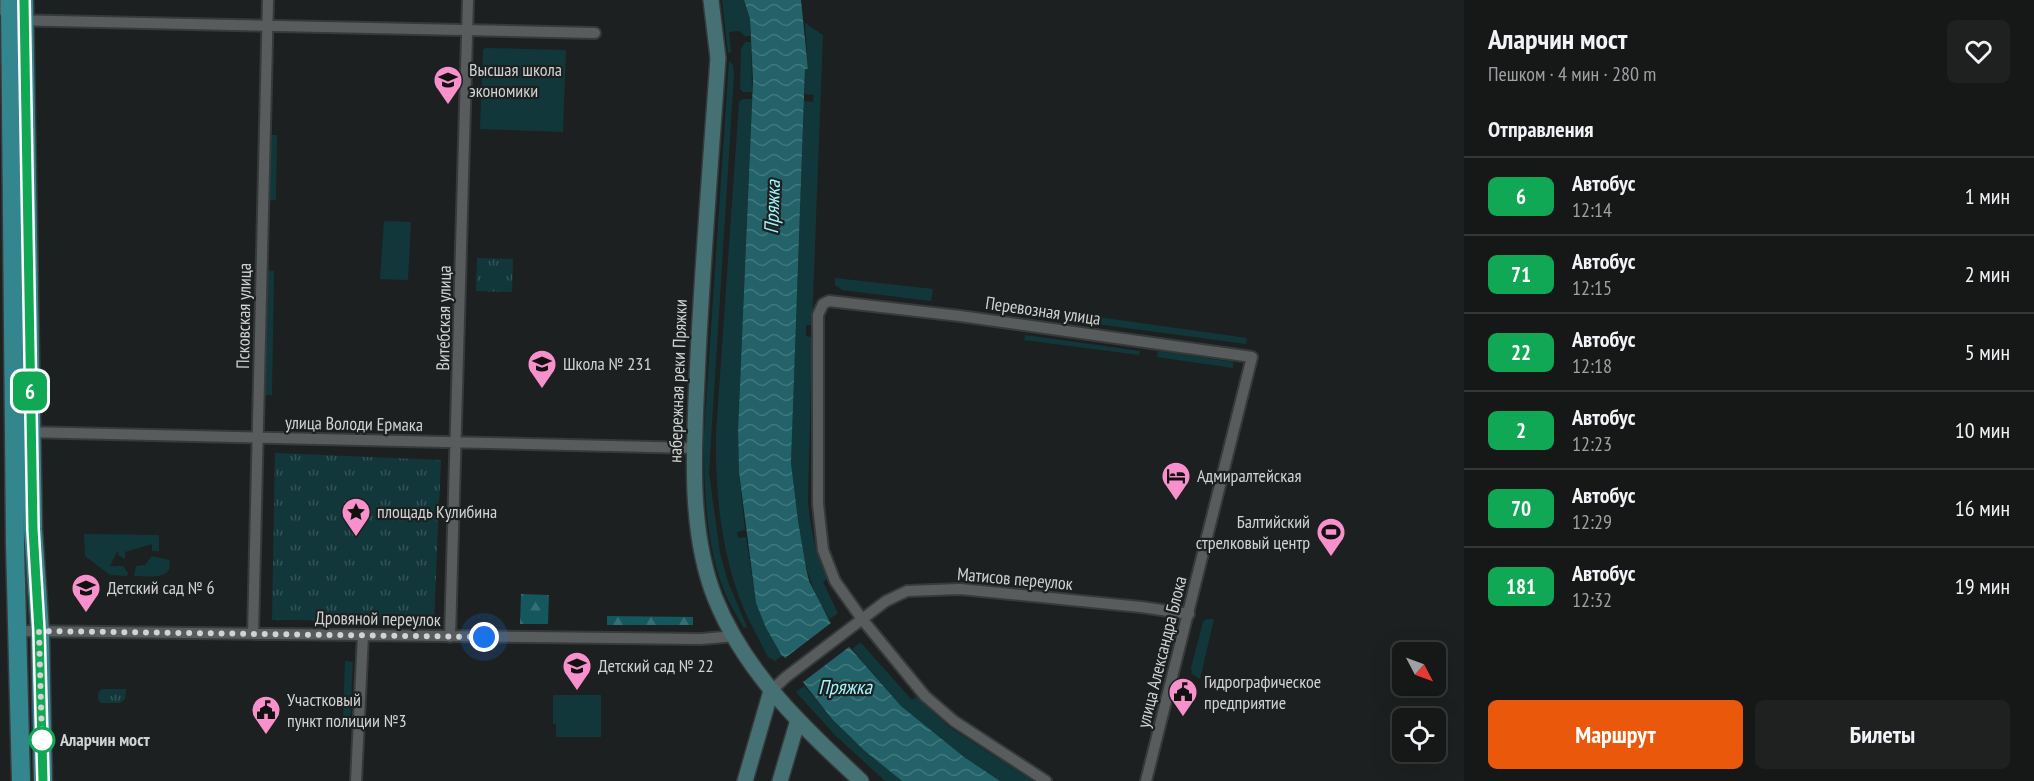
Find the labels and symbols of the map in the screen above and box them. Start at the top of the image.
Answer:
place label: Высшая школа экономики [469,58,562,102]
school or university icon: Высшая школа экономики [432,64,464,106]
water label: Пряжка [758,179,786,234]
street label: Псковская улица [231,263,256,369]
street label: Витебская улица [431,265,456,371]
street label: Перевозная улица [984,291,1102,330]
street label: набережная реки Пряжки [663,299,692,463]
school or university icon: Школа № 231 [526,348,558,390]
place label: Школа № 231 [563,352,652,375]
line badge: 6 [10,372,50,410]
street label: улица Володи Ермака [285,411,423,436]
hotel icon: Адмиралтейская [1160,460,1192,502]
place label: Адмиралтейская [1197,464,1301,487]
place icon: площадь Кулибина [340,496,372,538]
place label: площадь Кулибина [377,500,497,523]
place label: Балтийский стрелковый центр [1196,510,1310,554]
sports icon: Балтийский стрелковый центр [1315,516,1347,558]
street label: Матисов переулок [956,562,1074,595]
school or university icon: Детский сад № 6 [70,572,102,614]
street label: улица Александра Блока [1132,574,1192,730]
place label: Детский сад № 6 [107,576,215,599]
street label: Дровяной переулок [315,606,441,631]
your location [469,622,499,652]
north arrow [1392,642,1446,696]
school or university icon: Детский сад № 22 [561,650,593,692]
place label: Детский сад № 22 [598,654,714,677]
place label: Гидрографическое предприятие [1204,670,1321,714]
water label: Пряжка [818,674,873,700]
public building icon: Гидрографическое предприятие [1167,676,1199,718]
place label: Участковый пункт полиции №3 [287,688,407,732]
public building icon: Участковый пункт полиции №3 [250,694,282,736]
marker: Аларчин мост [29,727,55,753]
place label: Аларчин мост [59,728,150,751]

